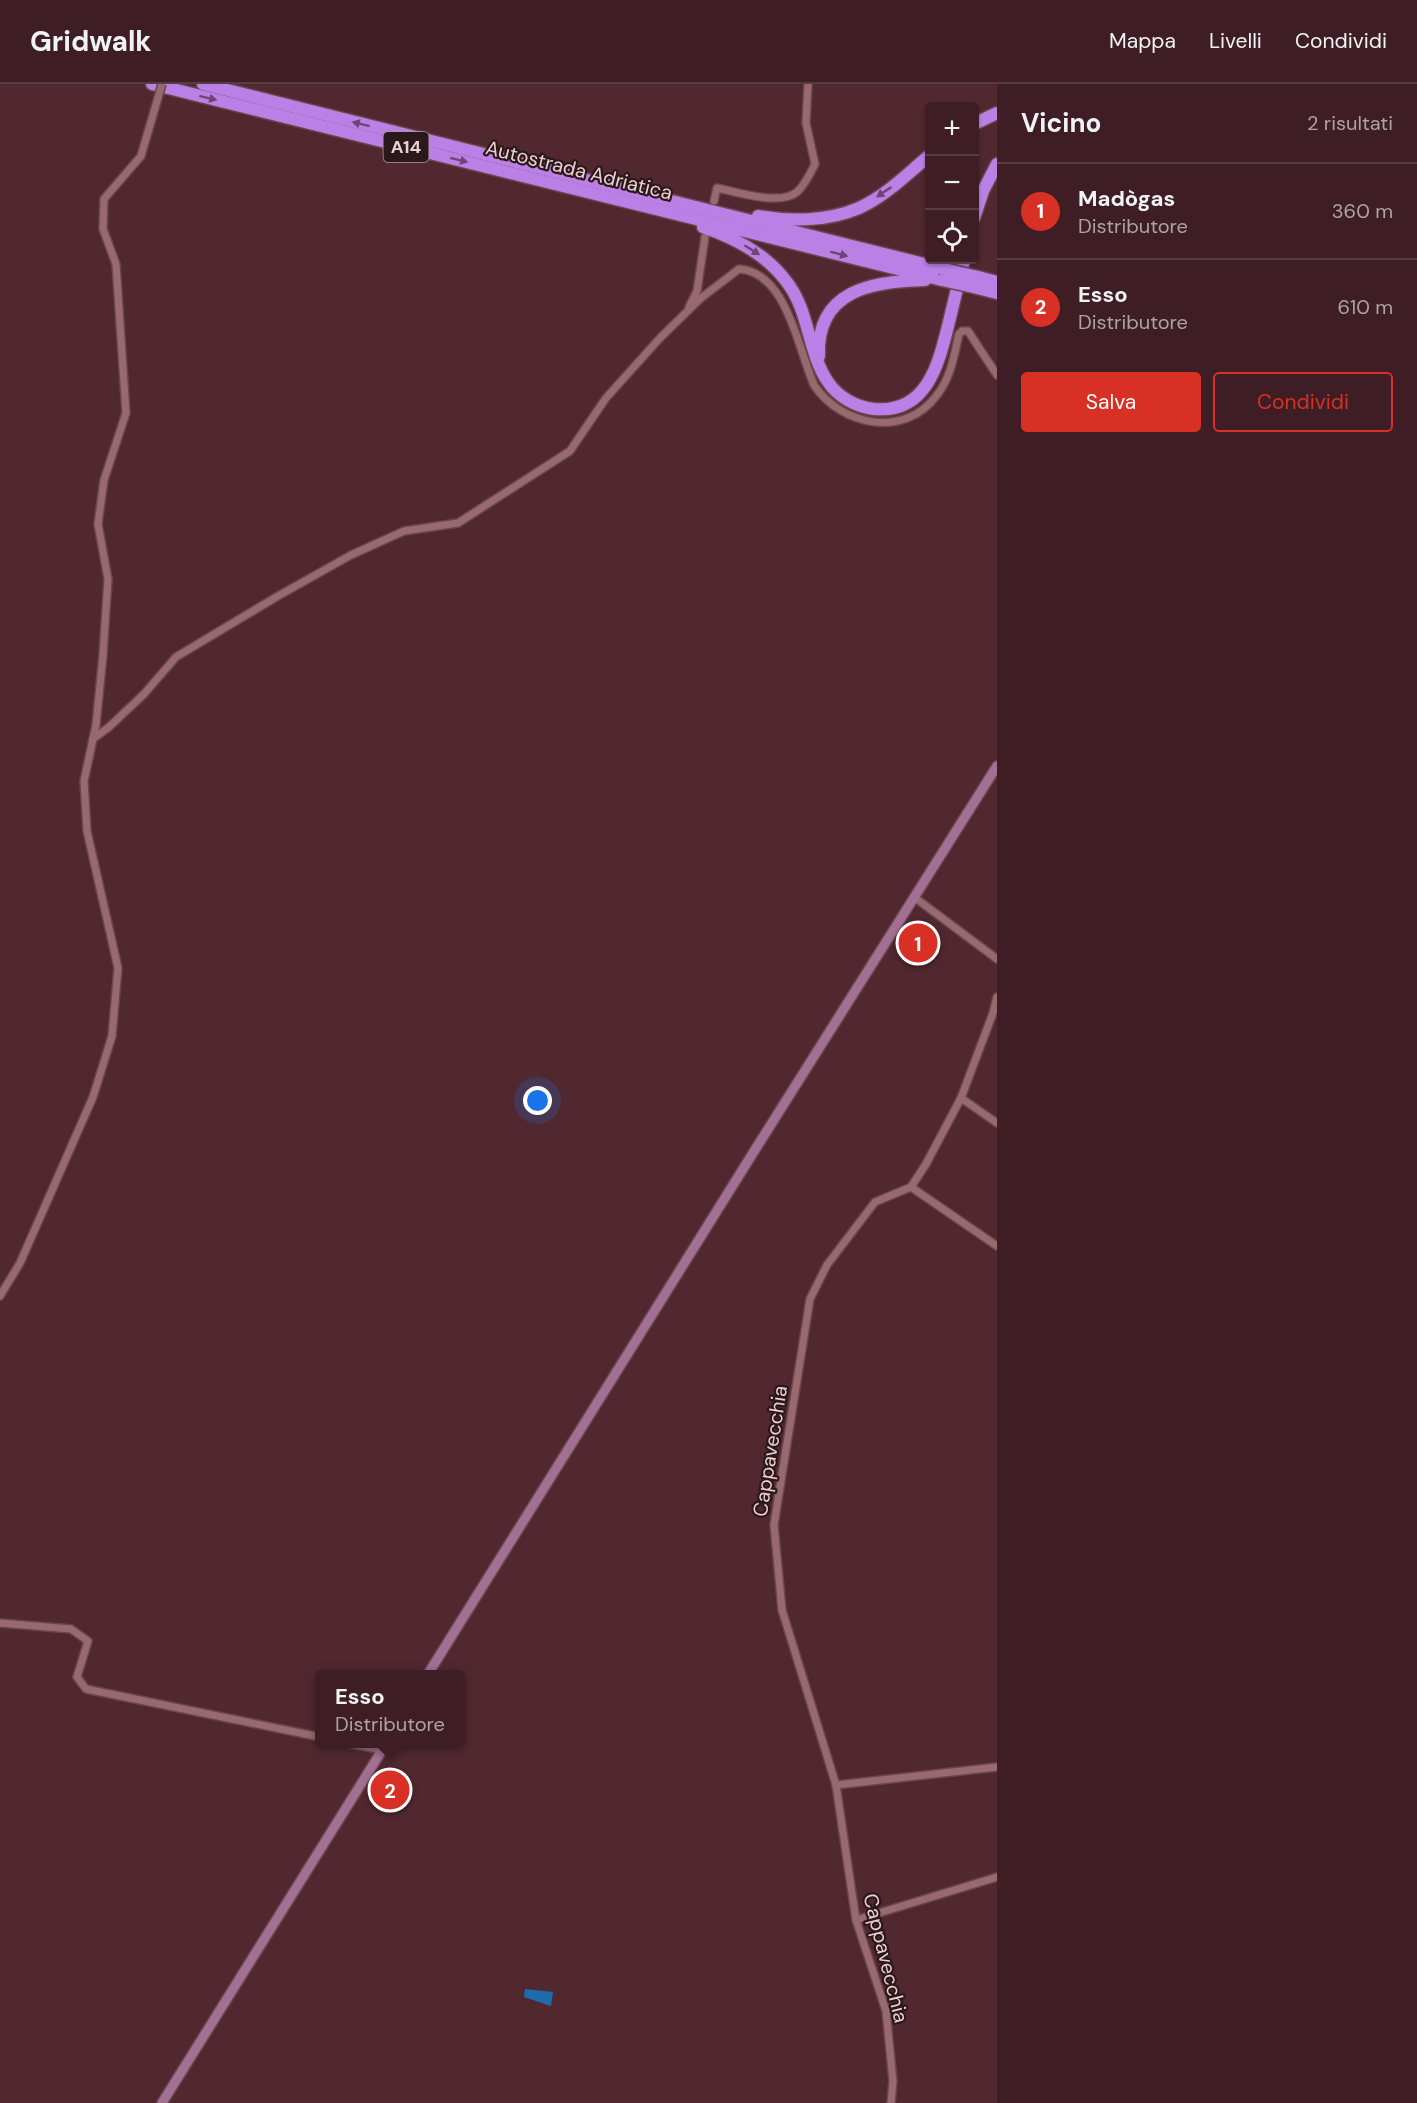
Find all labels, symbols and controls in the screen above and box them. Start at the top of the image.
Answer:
text: Gridwalk [30,23,152,60]
text: Mappa [1109,27,1176,55]
text: Livelli [1209,27,1262,55]
text: Condividi [1295,27,1387,55]
one-way arrow [199,94,218,104]
map controls [925,102,979,264]
button: + [925,102,979,156]
text: Vicino [1021,106,1101,140]
text: 2 risultati [1307,110,1393,136]
one-way arrow [352,118,370,128]
road number: A14 [384,132,428,162]
street label: Autostrada Adriatica [483,134,675,206]
one-way arrow [450,156,468,166]
button: − [925,156,979,210]
text: Madògas [1078,184,1175,213]
one-way arrow [877,186,893,198]
text: 1 [1037,198,1044,224]
text: 360 m [1332,198,1393,224]
button: locate [925,210,979,264]
text: Distributore [1078,213,1188,239]
one-way arrow [744,245,760,256]
one-way arrow [830,250,849,260]
text: Esso [1078,280,1128,309]
text: 2 [1035,294,1046,320]
text: 610 m [1337,294,1393,320]
text: Distributore [1078,309,1188,335]
button: Salva [1021,372,1201,432]
button: Condividi [1213,372,1393,432]
pin: 1 [898,920,938,966]
your location [523,1086,552,1115]
street label: Cappavecchia [747,1384,793,1518]
popup [315,1670,465,1748]
text: Esso [335,1682,385,1711]
text: Distributore [335,1711,445,1737]
pin: 2 [370,1768,410,1812]
street label: Cappavecchia [857,1891,915,2025]

